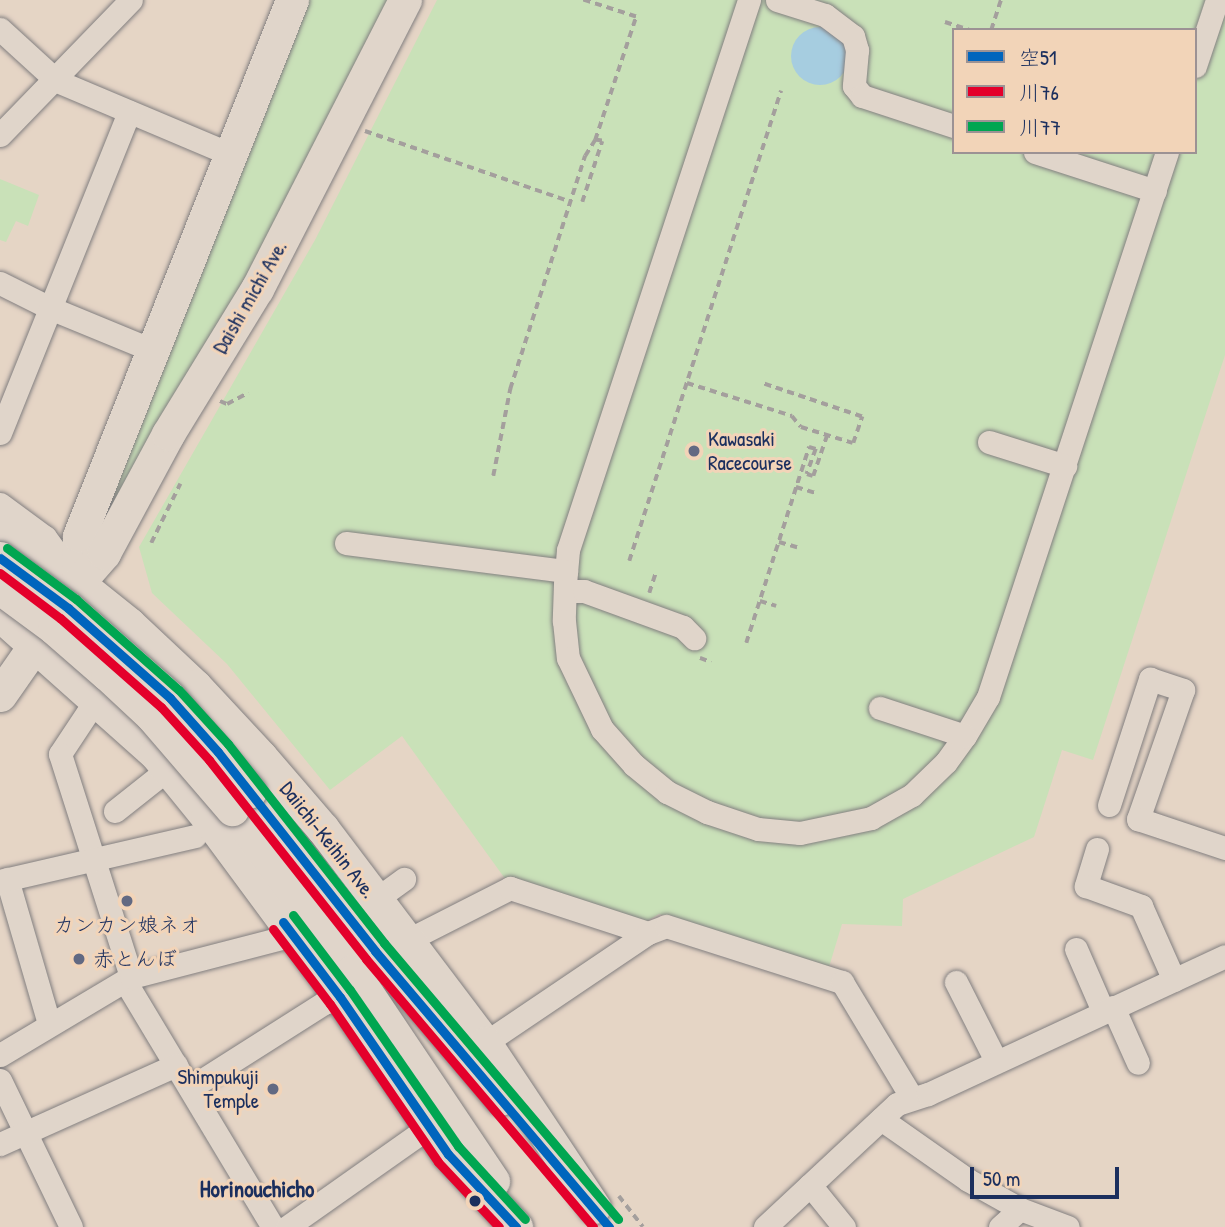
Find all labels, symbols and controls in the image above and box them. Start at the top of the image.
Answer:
legend [952,28,1197,154]
text: 空51 [1019,43,1057,72]
text: 川76 [1019,78,1059,107]
text: 川77 [1019,113,1061,142]
street label: Daishi michi Ave. [208,236,292,358]
place label: Kawasaki Racecourse [708,426,792,476]
marker: Kawasaki Racecourse [686,443,702,459]
street label: Daiichi-Keihin Ave. [275,777,381,903]
marker: カンカン娘ネオ [119,893,135,909]
place label: カンカン娘ネオ [54,912,200,938]
place label: 赤とんぼ [93,946,177,972]
marker: 赤とんぼ [71,951,87,967]
place label: Shimpukuji Temple [177,1064,259,1114]
marker: Shimpukuji Temple [265,1081,281,1097]
scale bar [973,1154,1122,1198]
text: 50 m [983,1164,1020,1193]
district label: Horinouchicho [200,1175,314,1203]
unlabelled marker [468,1194,482,1208]

